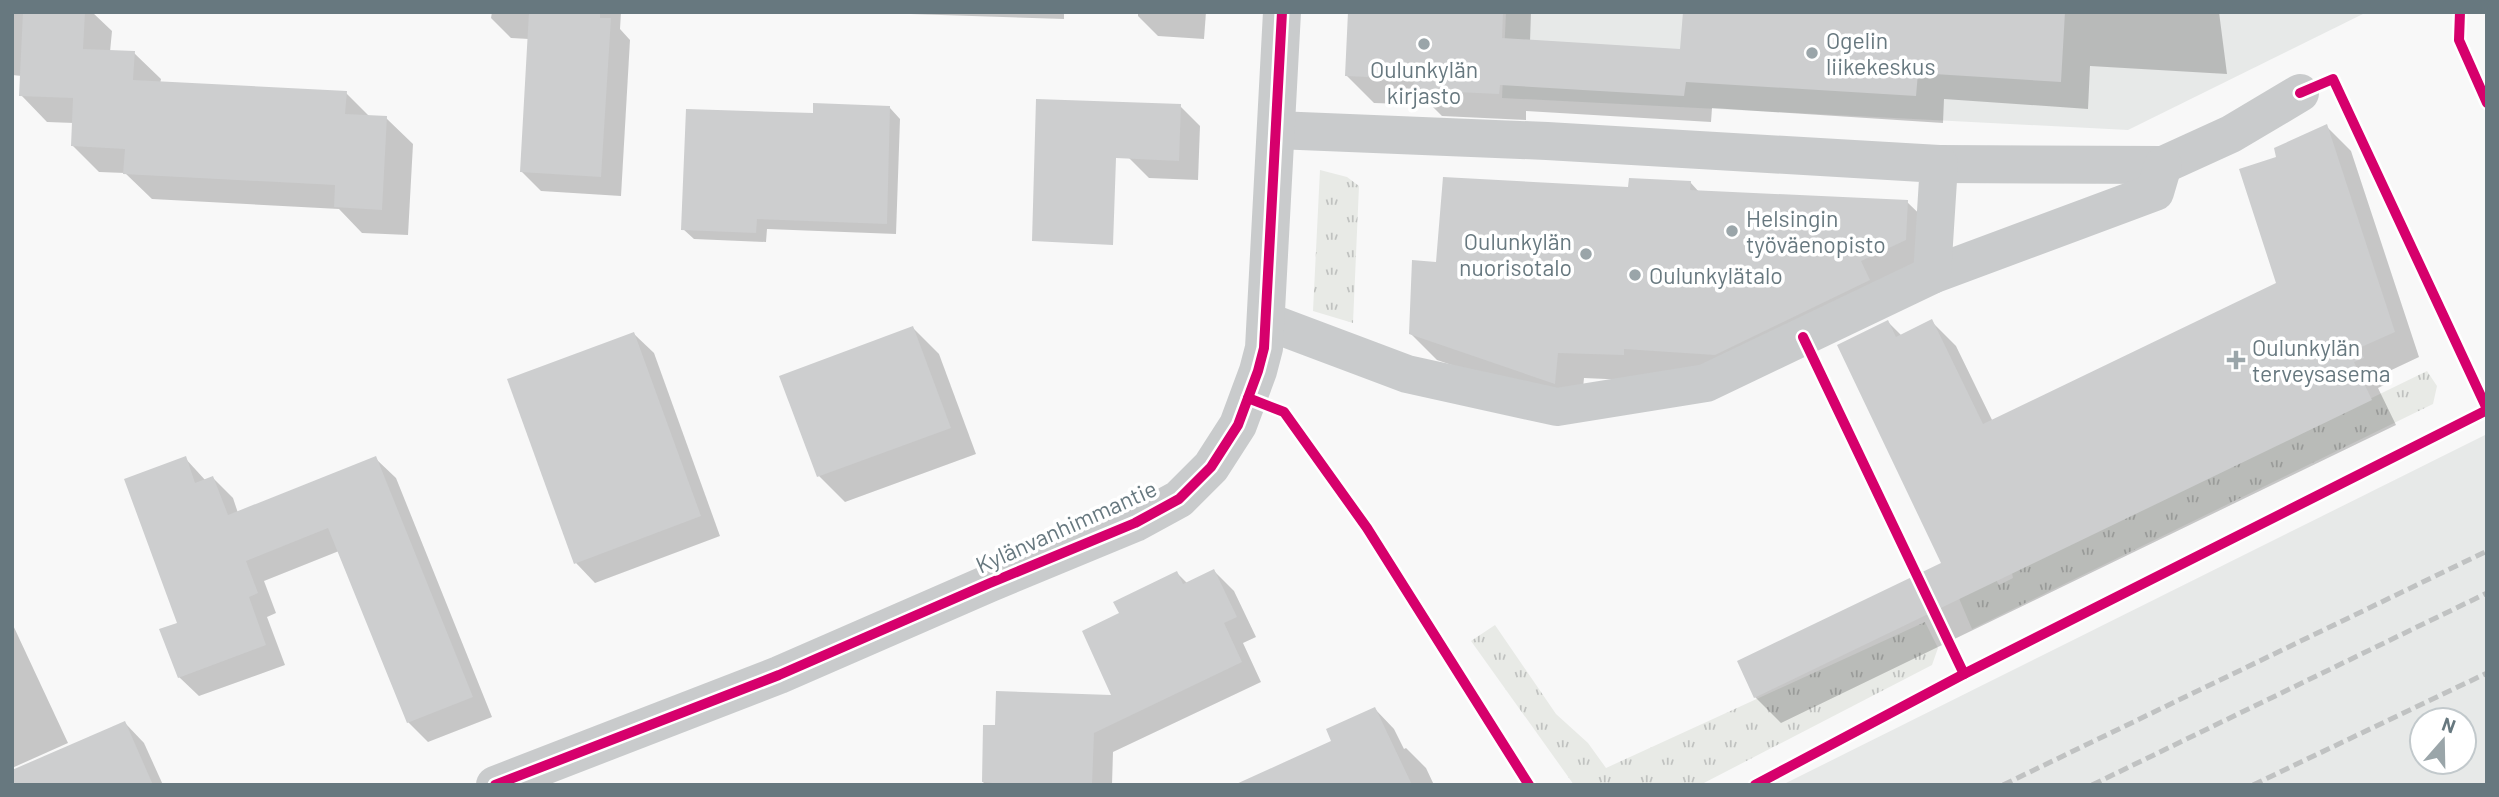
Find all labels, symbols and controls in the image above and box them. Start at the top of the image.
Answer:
place label: Ogelin liikekeskus [1826,26,1935,80]
marker: Oulunkylän kirjasto [1416,36,1432,52]
marker: Ogelin liikekeskus [1804,45,1820,61]
place label: Oulunkylän kirjasto [1370,55,1478,109]
place label: Helsingin työväenopisto [1746,204,1886,258]
marker: Helsingin työväenopisto [1724,223,1740,239]
place label: Oulunkylän nuorisotalo [1459,227,1572,281]
marker: Oulunkylän nuorisotalo [1578,246,1594,262]
place label: Oulunkylätalo [1649,261,1783,289]
marker: Oulunkylätalo [1627,267,1643,283]
place label: Oulunkylän terveysasema [2252,333,2391,387]
marker: Oulunkylän terveysasema [2226,350,2246,370]
street label: Kylänvanhimmantie [971,474,1161,578]
north arrow [2408,706,2478,776]
text: N [2439,712,2459,738]

